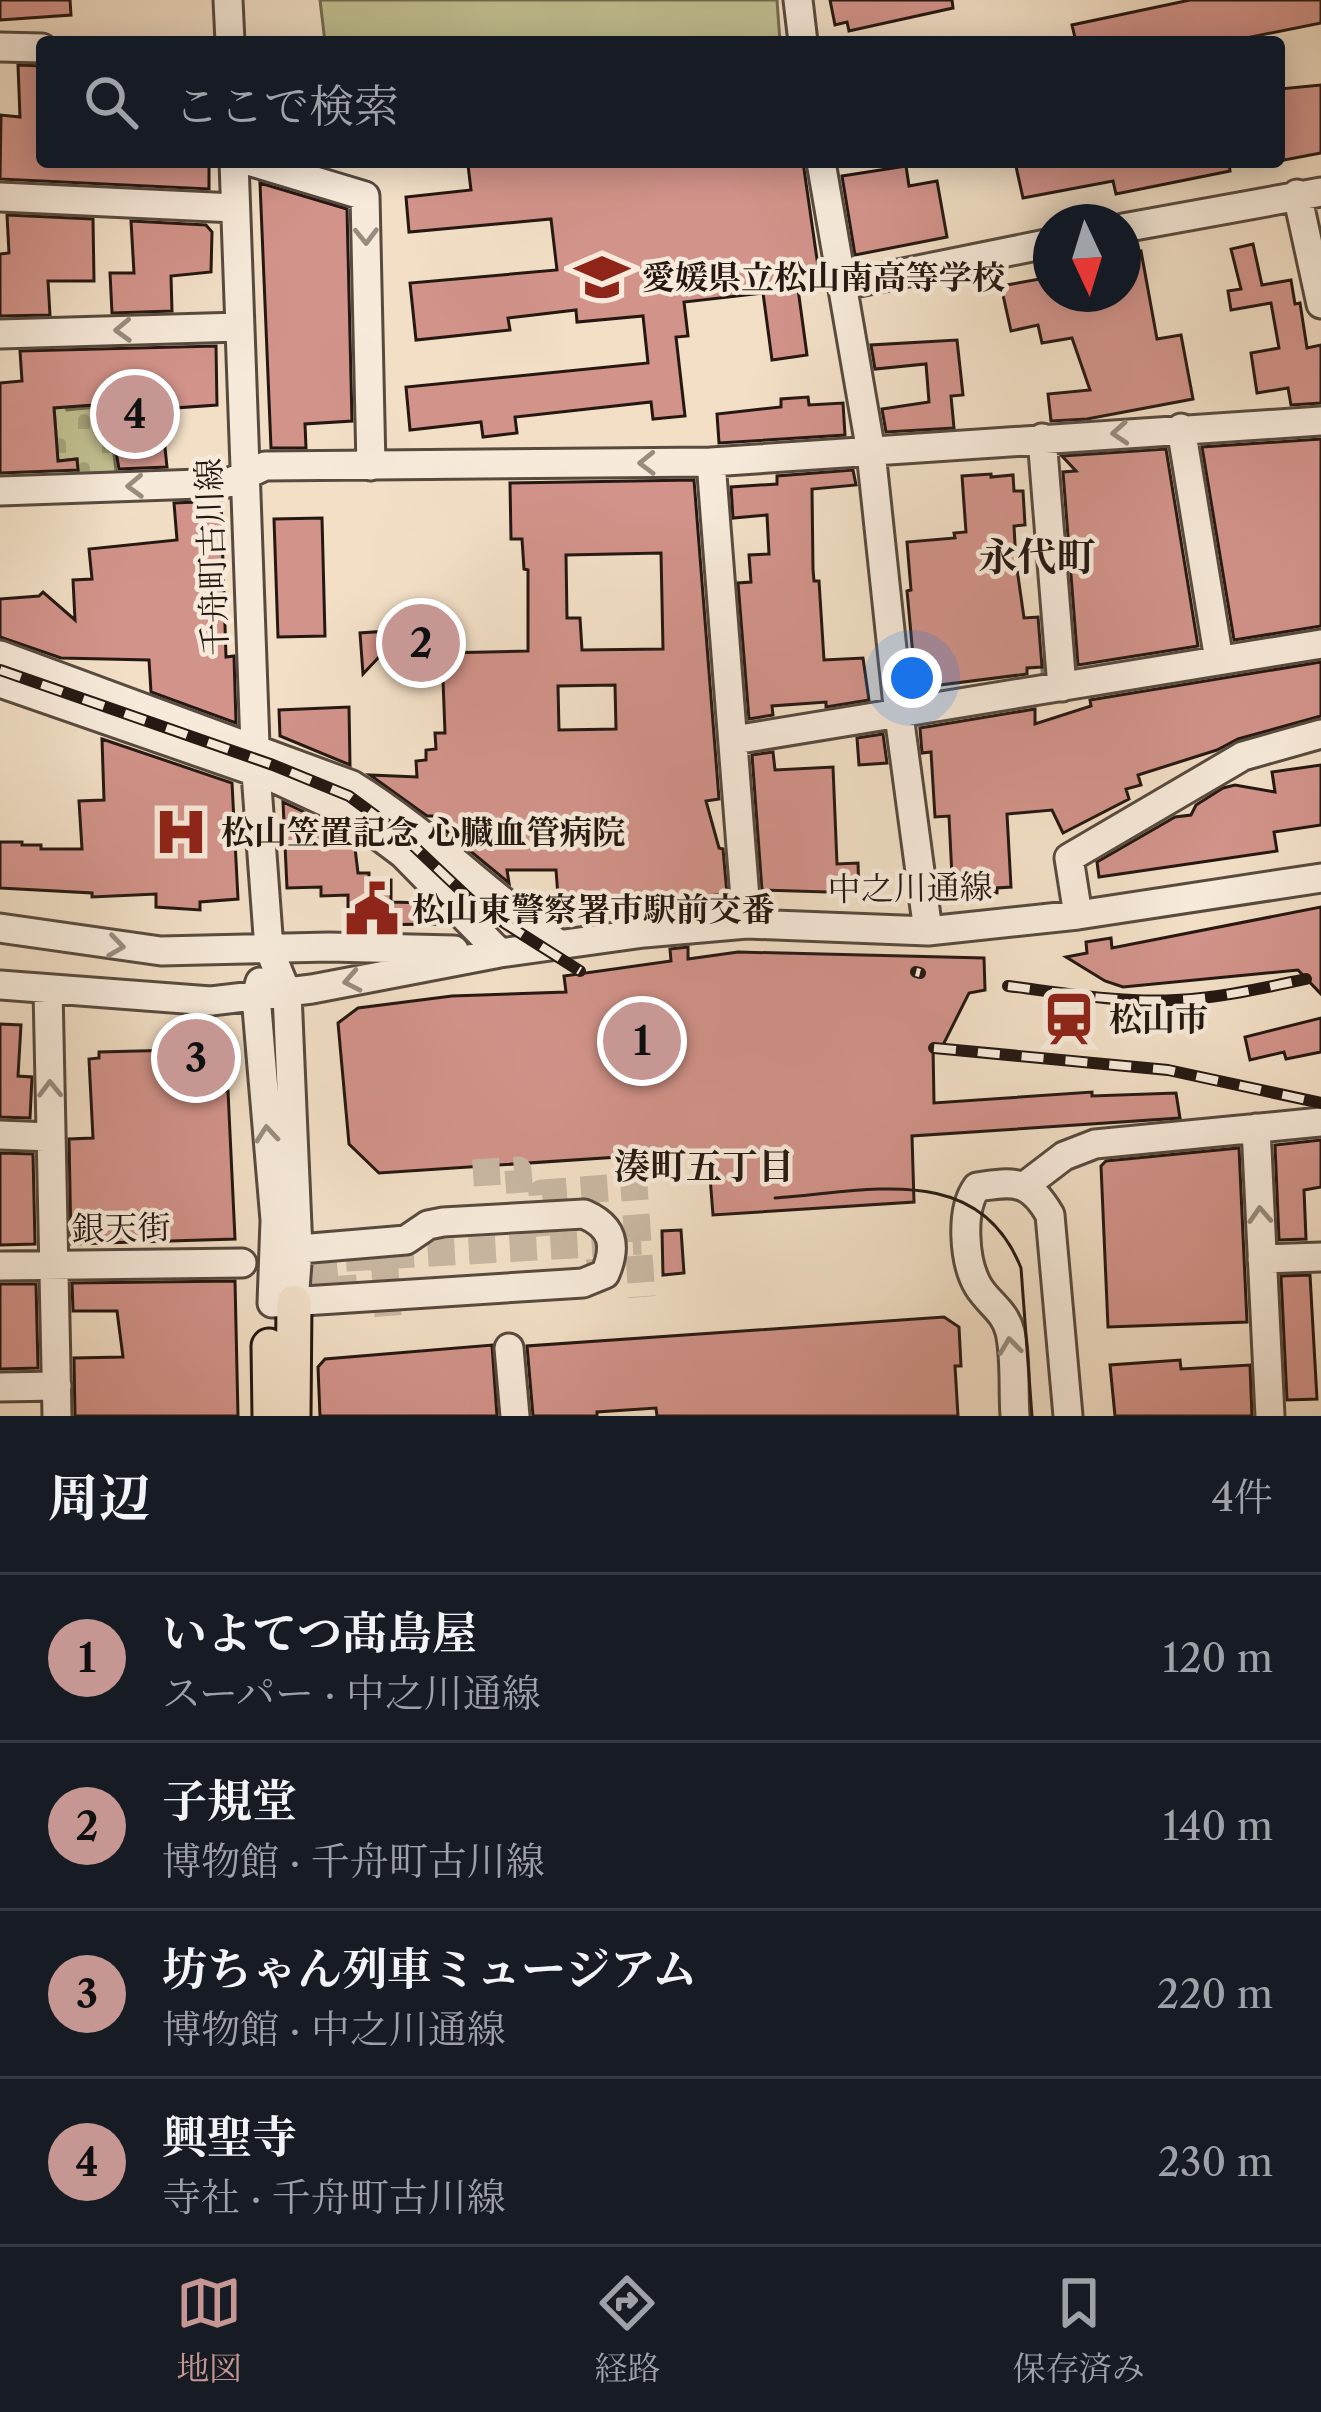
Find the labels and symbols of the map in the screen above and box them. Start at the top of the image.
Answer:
north arrow [1033,204,1141,312]
one-way arrow [353,227,379,246]
school or university icon: 愛媛県立松山南高等学校 [573,248,631,306]
place label: 愛媛県立松山南高等学校 [642,257,1005,298]
one-way arrow [113,316,132,342]
pin: 4 [96,369,174,459]
one-way arrow [1110,419,1129,445]
one-way arrow [637,449,656,475]
street label: 千舟町古川線 [188,457,236,657]
one-way arrow [125,473,144,499]
district label: 永代町 [978,533,1096,581]
pin: 2 [382,598,460,688]
your location [882,648,942,708]
hospital icon: 松山笠置記念 心臓血管病院 [152,803,210,861]
place label: 松山笠置記念 心臓血管病院 [221,812,625,853]
street label: 中之川通線 [827,866,993,910]
public building icon: 松山東警察署市駅前交番 [343,880,401,938]
place label: 松山東警察署市駅前交番 [412,889,775,930]
one-way arrow [106,932,125,958]
one-way arrow [343,967,363,993]
station icon: 松山市 [1040,990,1098,1048]
pin: 1 [603,996,681,1086]
place label: 松山市 [1109,999,1208,1040]
pin: 3 [157,1013,235,1103]
one-way arrow [37,1079,63,1098]
one-way arrow [255,1124,280,1143]
district label: 湊町五丁目 [614,1144,794,1188]
one-way arrow [1247,1205,1273,1224]
street label: 銀天街 [71,1207,171,1249]
one-way arrow [997,1336,1023,1355]

